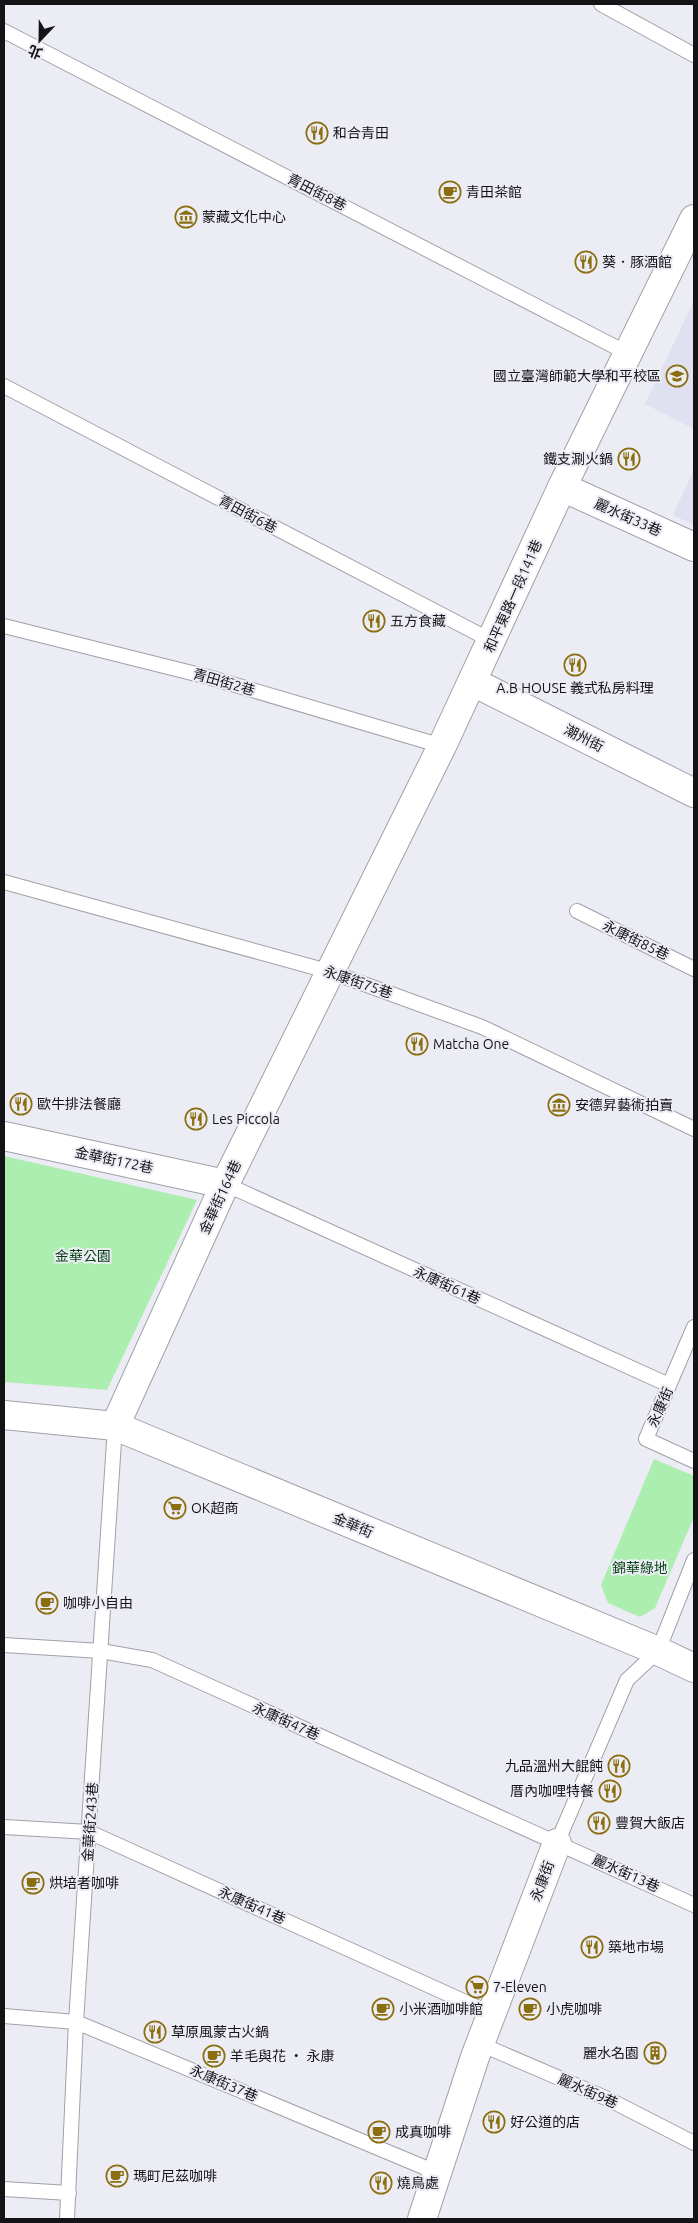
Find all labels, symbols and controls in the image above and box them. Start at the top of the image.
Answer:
north arrow [15,15,65,65]
text: 北 [26,42,45,62]
restaurant icon: 和合青田 [305,121,329,145]
place label: 和合青田 [333,125,389,141]
street label: 青田街8巷 [285,170,349,214]
cafe icon: 青田茶館 [438,180,462,204]
place label: 青田茶館 [466,184,522,200]
museum icon: 蒙藏文化中心 [174,205,198,229]
place label: 蒙藏文化中心 [202,209,286,225]
restaurant icon: 葵．豚酒館 [574,250,598,274]
place label: 葵．豚酒館 [602,254,672,270]
school or university icon: 國立臺灣師範大學和平校區 [665,364,689,388]
place label: 國立臺灣師範大學和平校區 [493,368,661,384]
restaurant icon: 鐵支涮火鍋 [617,447,641,471]
place label: 鐵支涮火鍋 [543,451,613,467]
street label: 青田街6巷 [216,492,280,536]
street label: 麗水街33巷 [592,495,664,539]
street label: 和平東路一段141巷 [481,537,545,655]
restaurant icon: 五方食藏 [362,609,386,633]
place label: 五方食藏 [390,613,446,629]
restaurant icon: A.B HOUSE 義式私房料理 [563,653,587,677]
street label: 青田街2巷 [191,666,257,698]
place label: A.B HOUSE 義式私房料理 [496,680,654,696]
street label: 潮州街 [562,721,606,755]
street label: 永康街85巷 [600,917,672,963]
street label: 永康街75巷 [321,963,395,1001]
restaurant icon: Matcha One [405,1032,429,1056]
place label: Matcha One [433,1036,509,1052]
restaurant icon: 歐牛排法餐廳 [9,1092,33,1116]
museum icon: 安德昇藝術拍賣 [547,1093,571,1117]
place label: 歐牛排法餐廳 [37,1096,121,1112]
place label: 安德昇藝術拍賣 [575,1097,673,1113]
restaurant icon: Les Piccola [184,1107,208,1131]
place label: Les Piccola [212,1111,280,1127]
street label: 金華街172巷 [73,1144,155,1176]
street label: 金華街164巷 [196,1158,244,1236]
park label: 金華公園 [55,1248,111,1264]
street label: 永康街61巷 [411,1263,483,1307]
street label: 永康街 [644,1385,676,1429]
supermarket icon: OK超商 [163,1496,187,1520]
place label: OK超商 [191,1500,238,1516]
street label: 金華街 [331,1509,375,1541]
park label: 錦華綠地 [612,1560,668,1576]
cafe icon: 咖啡小自由 [35,1591,59,1615]
place label: 咖啡小自由 [63,1595,133,1611]
street label: 永康街47巷 [250,1699,322,1743]
restaurant icon: 九品溫州大餛飩 [607,1754,631,1778]
place label: 九品溫州大餛飩 [505,1758,603,1774]
restaurant icon: 厝內咖哩特餐 [598,1779,622,1803]
street label: 金華街243巷 [79,1782,101,1862]
place label: 厝內咖哩特餐 [510,1783,594,1799]
restaurant icon: 豐賀大飯店 [587,1811,611,1835]
place label: 豐賀大飯店 [615,1815,685,1831]
street label: 麗水街13巷 [590,1851,662,1895]
street label: 永康街 [527,1859,557,1903]
cafe icon: 烘培者咖啡 [21,1871,45,1895]
place label: 烘培者咖啡 [49,1875,119,1891]
street label: 永康街41巷 [216,1883,288,1927]
restaurant icon: 築地市場 [580,1935,604,1959]
place label: 築地市場 [608,1939,664,1955]
supermarket icon: 7-Eleven [465,1975,489,1999]
place label: 7-Eleven [493,1979,547,1995]
cafe icon: 小米酒咖啡館 [371,1997,395,2021]
cafe icon: 小虎咖啡 [518,1997,542,2021]
place label: 小米酒咖啡館 [399,2001,483,2017]
place label: 小虎咖啡 [546,2001,602,2017]
restaurant icon: 草原風蒙古火鍋 [143,2020,167,2044]
place label: 草原風蒙古火鍋 [171,2024,269,2040]
building icon: 麗水名園 [643,2041,667,2065]
cafe icon: 羊毛與花 ‧ 永康 [202,2044,226,2068]
place label: 麗水名園 [583,2045,639,2061]
place label: 羊毛與花 ‧ 永康 [230,2048,334,2064]
street label: 永康街37巷 [188,2062,260,2104]
street label: 麗水街9巷 [556,2071,620,2111]
restaurant icon: 好公道的店 [482,2110,506,2134]
place label: 好公道的店 [510,2114,580,2130]
cafe icon: 成真咖啡 [367,2120,391,2144]
place label: 成真咖啡 [395,2124,451,2140]
cafe icon: 瑪町尼茲咖啡 [105,2164,129,2188]
place label: 瑪町尼茲咖啡 [133,2168,217,2184]
restaurant icon: 燒鳥處 [369,2171,393,2195]
place label: 燒鳥處 [397,2175,439,2191]

